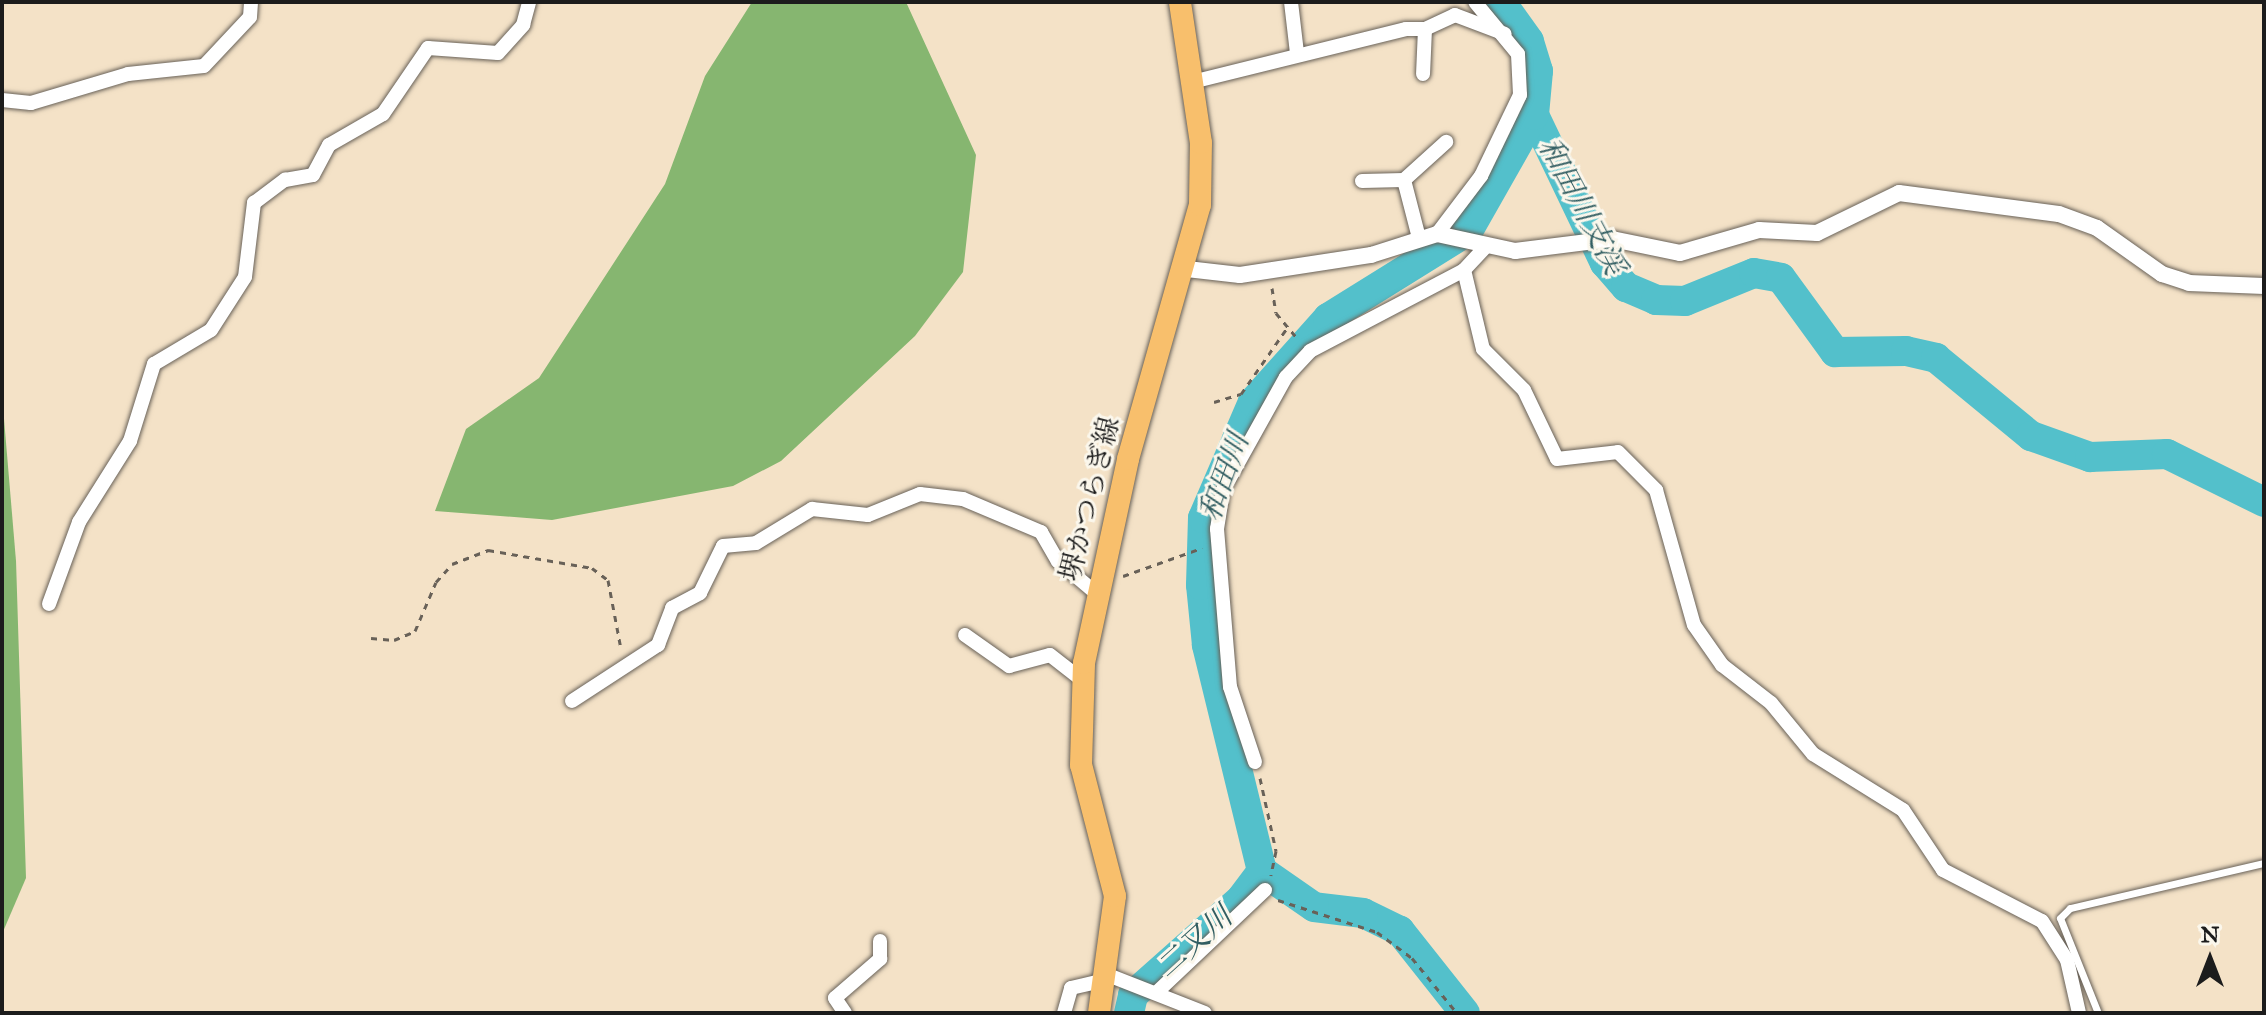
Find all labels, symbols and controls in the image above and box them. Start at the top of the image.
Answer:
water label: 和田川支渓 [1531,131,1633,281]
street label: 堺かつらぎ線 [1053,413,1127,585]
water label: 和田川 [1192,429,1256,525]
water label: 二又川 [1149,899,1239,985]
north arrow [2170,919,2250,999]
text: N [2201,921,2219,948]

